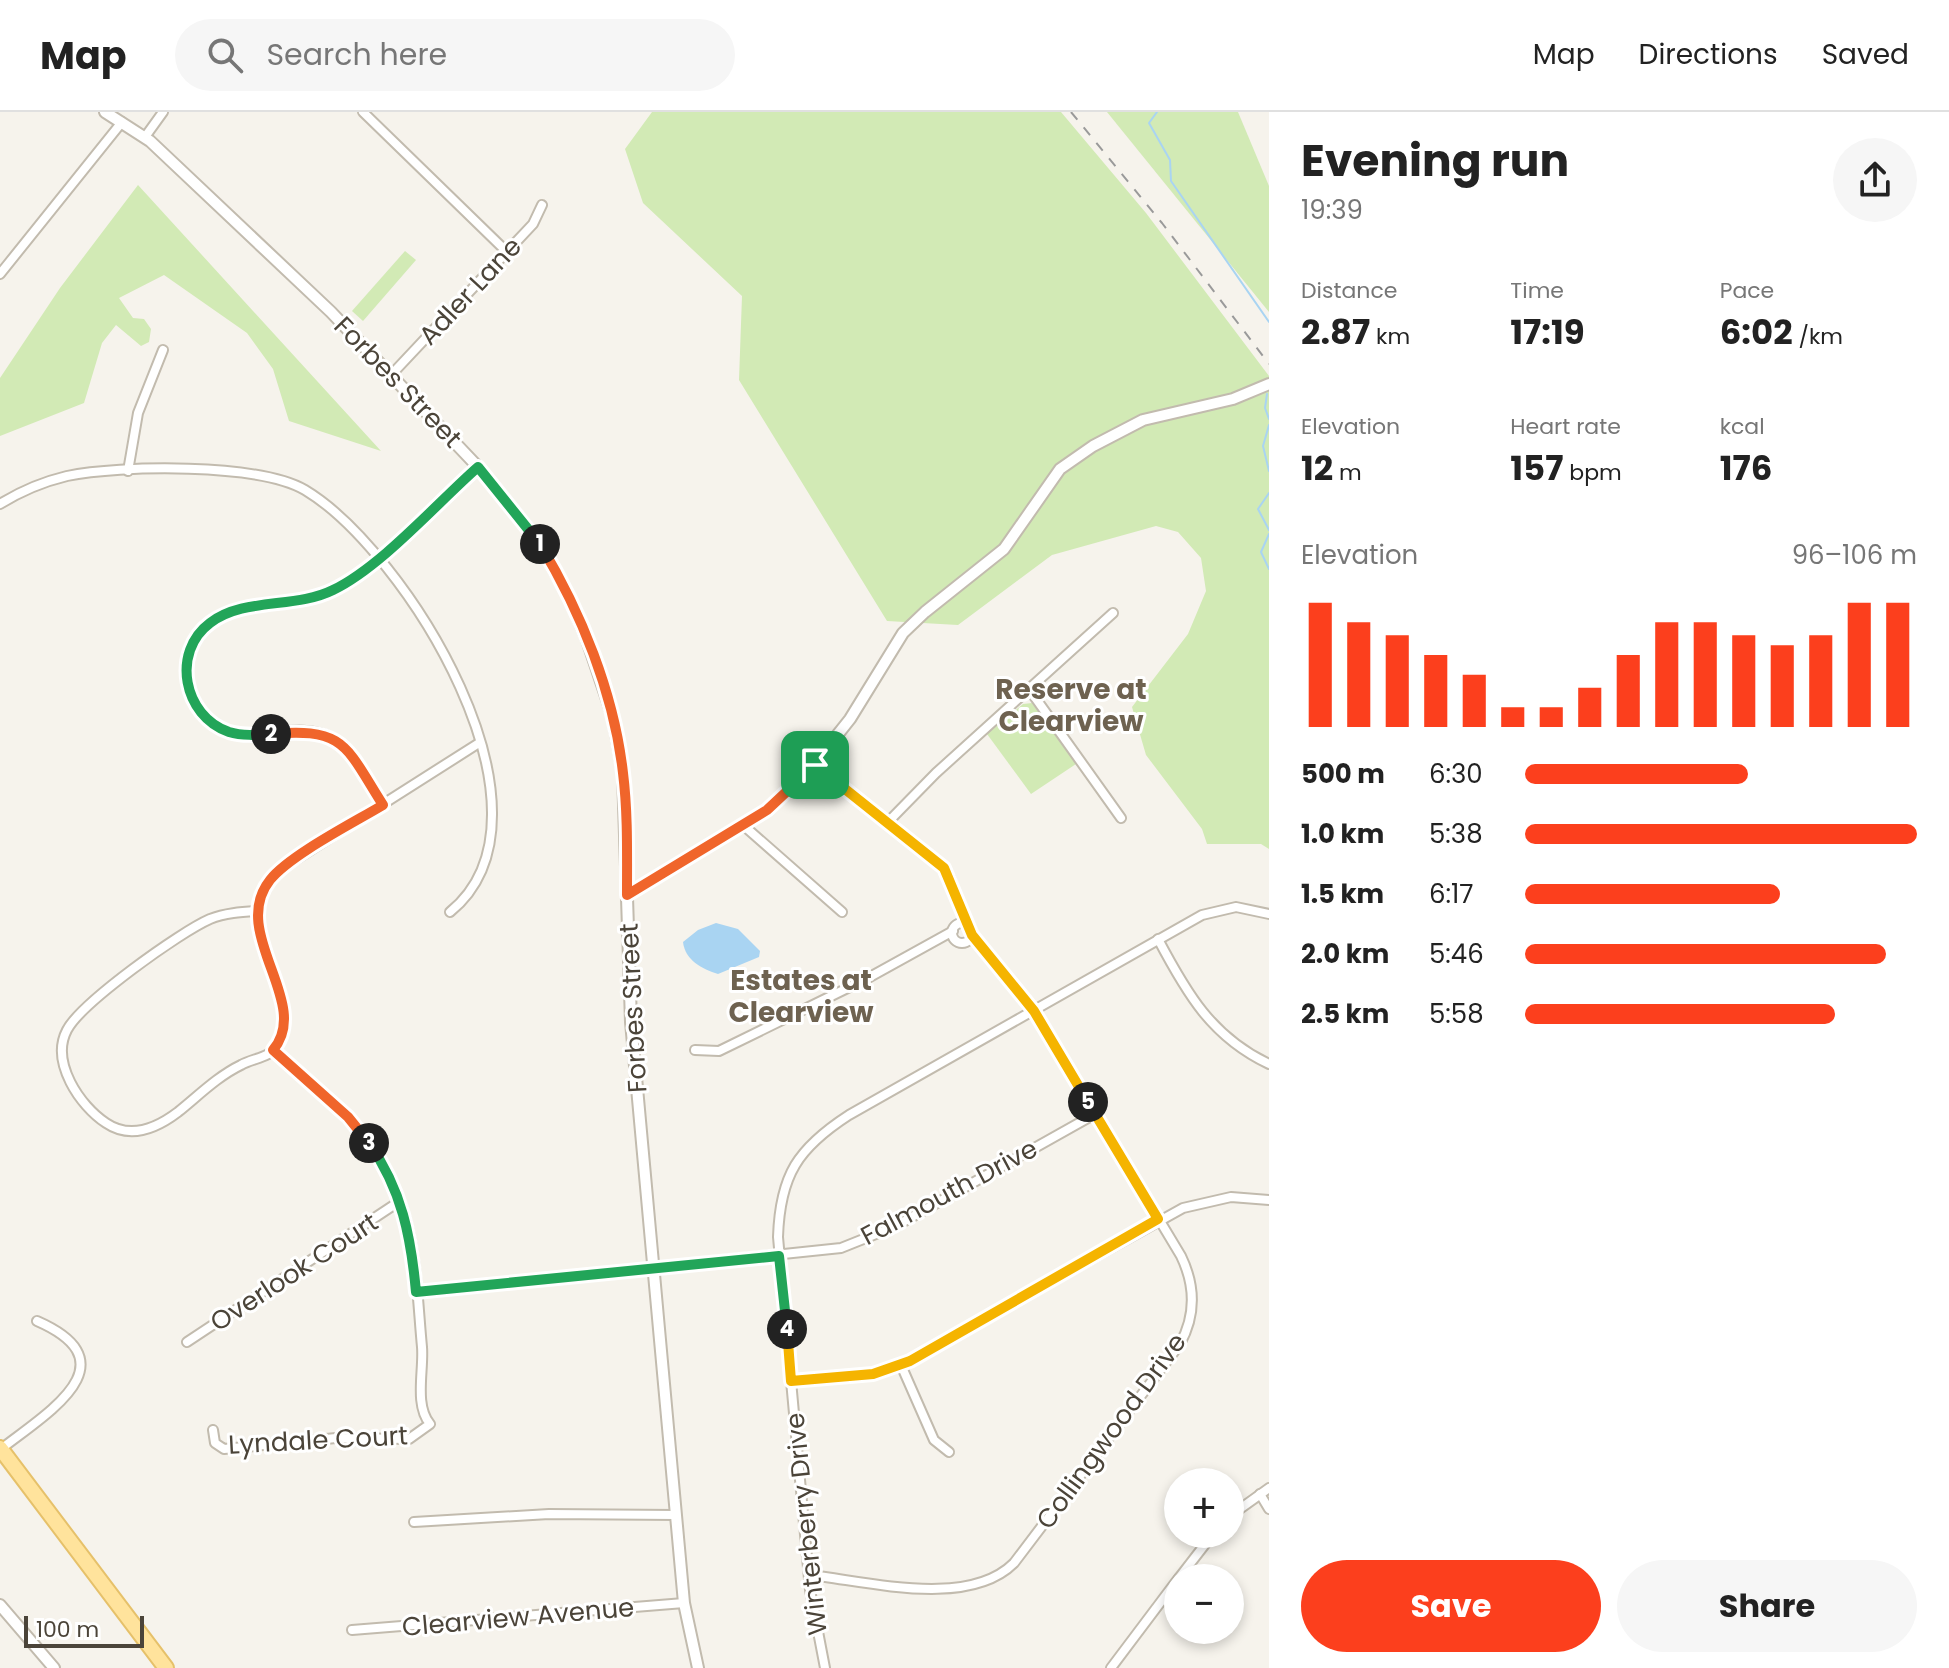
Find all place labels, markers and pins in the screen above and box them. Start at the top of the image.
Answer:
pin: 1 [520,524,560,564]
pin: 2 [251,714,291,754]
pin [781,731,849,799]
pin: 5 [1068,1082,1108,1122]
pin: 3 [349,1123,389,1163]
pin: 4 [767,1309,807,1349]

